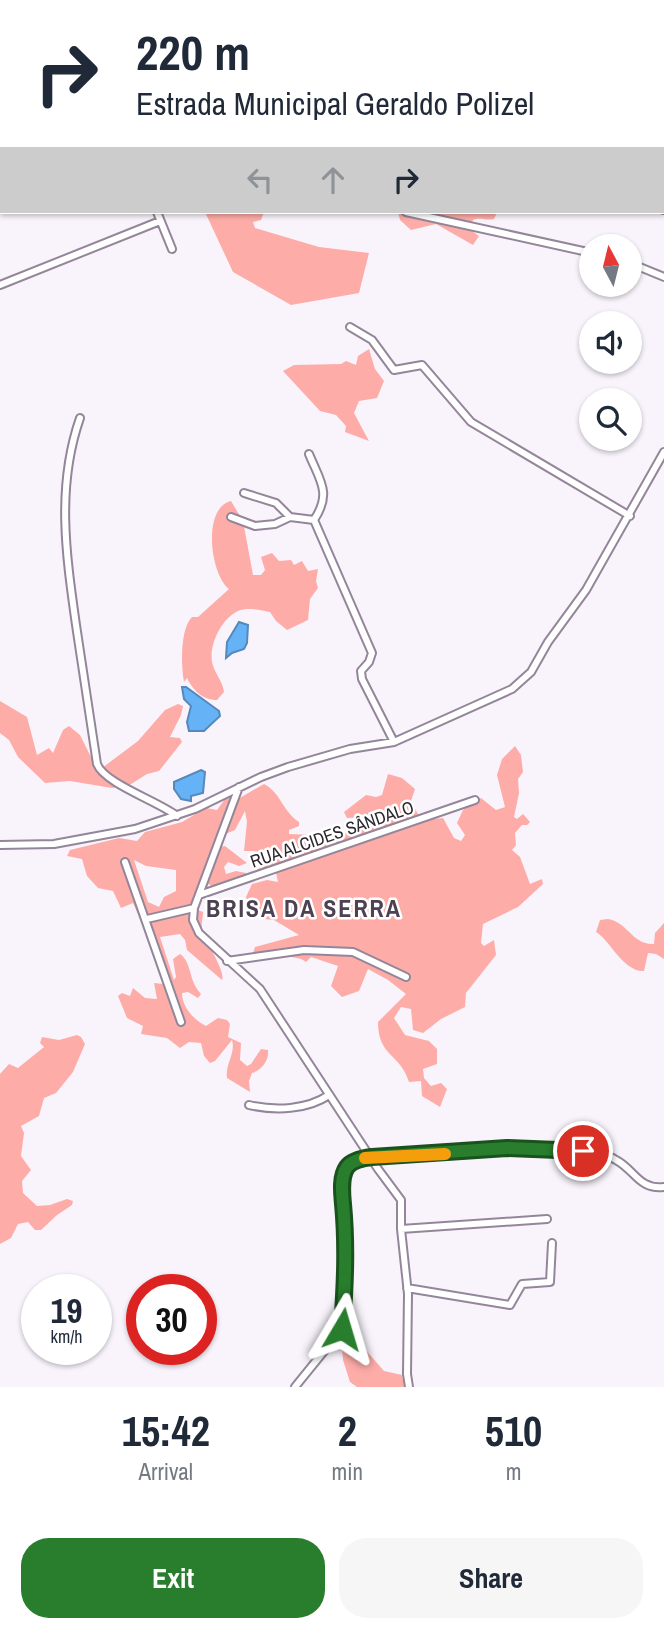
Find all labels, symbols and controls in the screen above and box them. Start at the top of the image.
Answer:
text: 220 m [136,19,250,85]
icon: right [21,28,112,119]
text: Estrada Municipal Geraldo Polizel [136,82,534,125]
icon: left [241,161,279,199]
icon: ahead [314,161,352,199]
icon: right [387,161,425,199]
north arrow [579,234,642,298]
map controls [579,234,642,451]
button: sound [579,311,642,374]
button: search [579,388,642,451]
street label: RUA ALCIDES SÂNDALO [247,794,417,874]
district label: BRISA DA SERRA [206,892,402,924]
pin [553,1121,613,1181]
icon: arrive [564,1132,602,1170]
speed limit sign: 30 [126,1274,217,1365]
text: 19 [51,1287,82,1334]
position arrow [305,1292,379,1366]
text: km/h [51,1324,83,1349]
text: 15:42 [122,1403,210,1459]
text: 2 [338,1403,357,1459]
text: 510 [485,1403,542,1459]
text: Arrival [139,1456,193,1487]
text: min [332,1456,363,1487]
text: m [506,1456,521,1487]
button: Exit [21,1538,325,1618]
button: Share [339,1538,643,1618]

